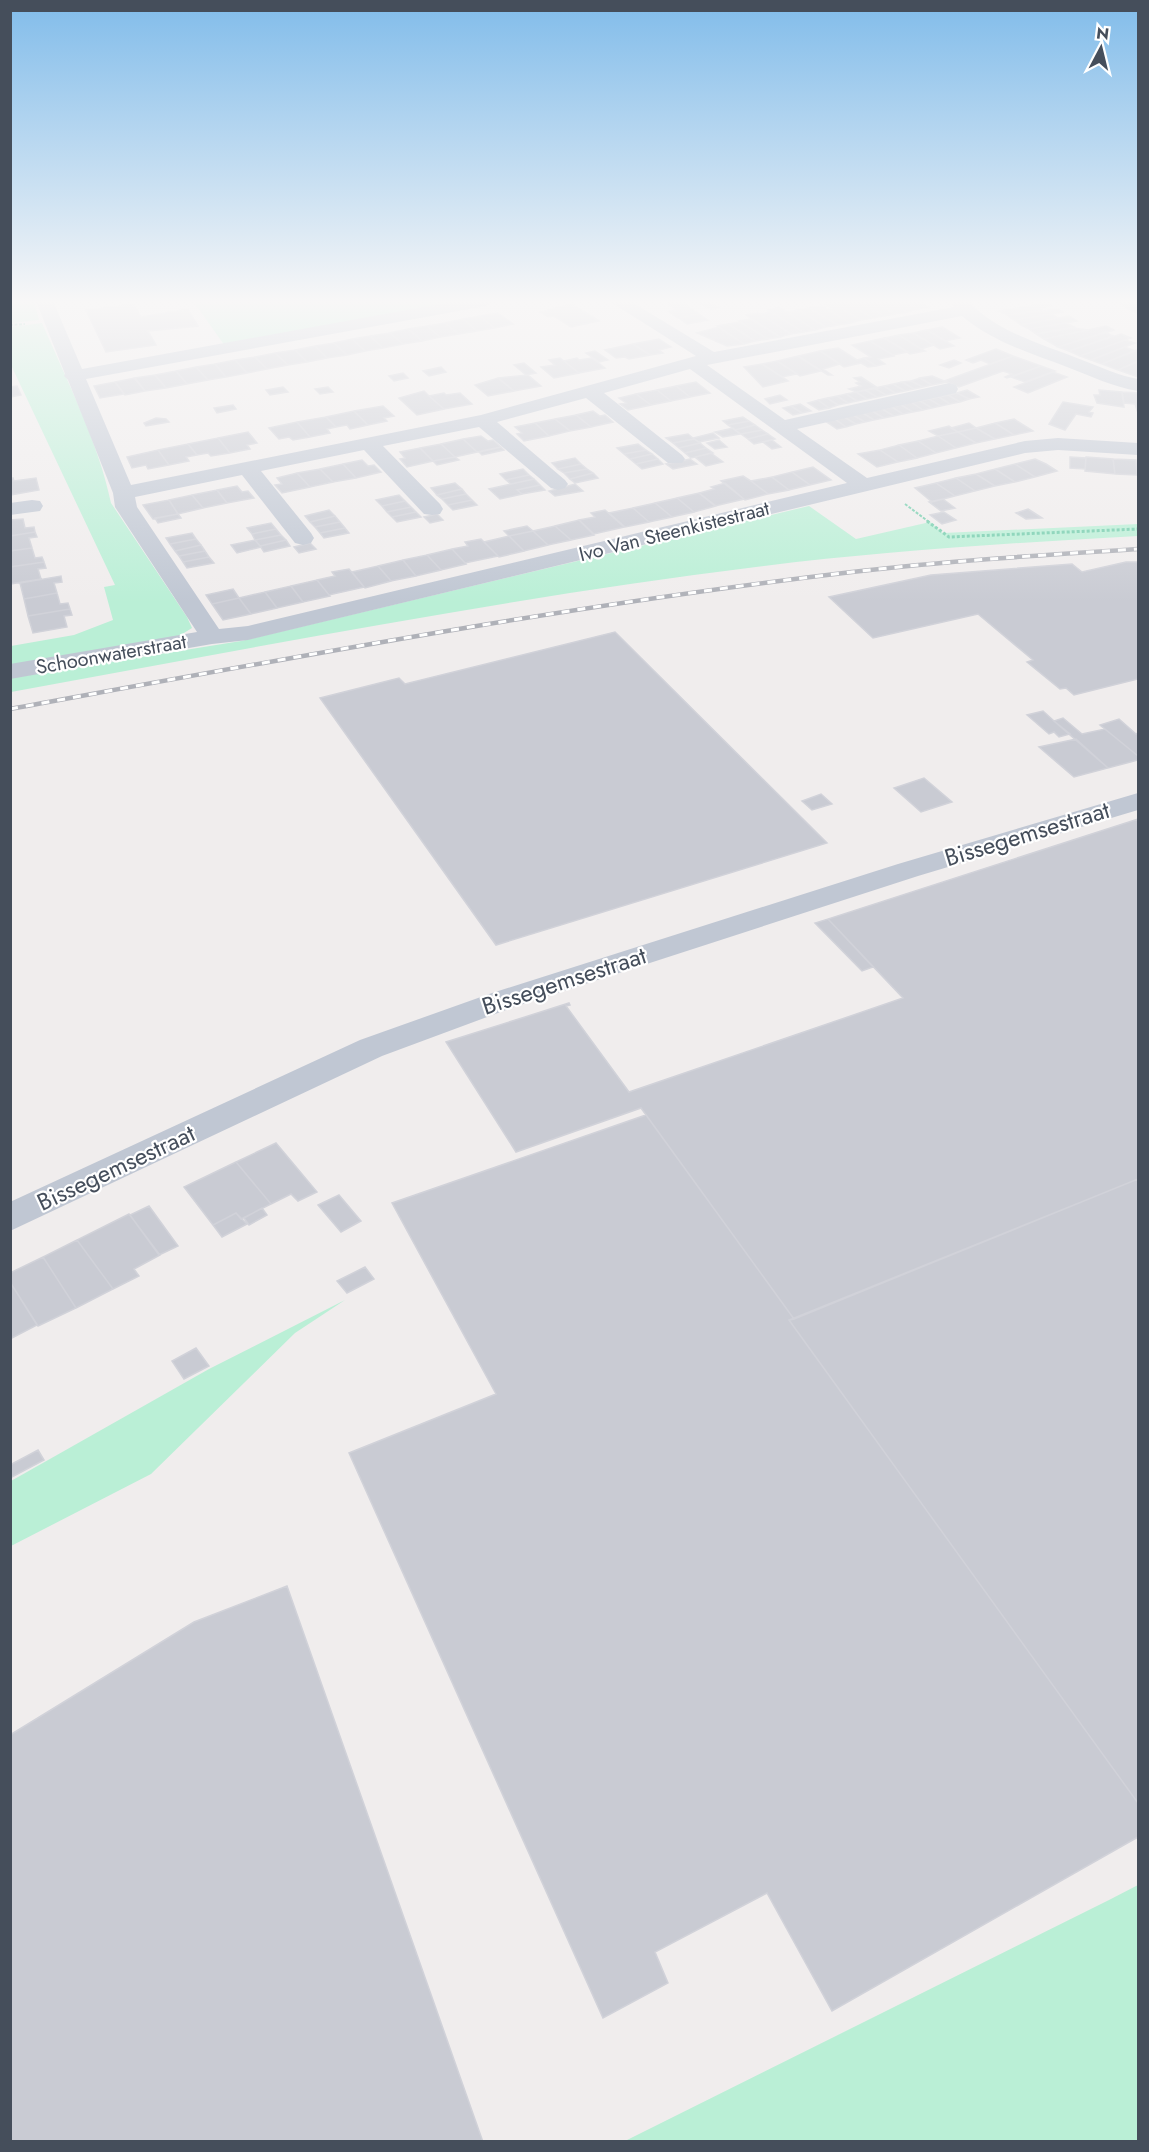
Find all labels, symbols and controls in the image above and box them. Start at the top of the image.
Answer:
north arrow [1071,18,1131,78]
text: N [1095,21,1110,46]
street label: Ivo Van Steenkistestraat [576,494,773,569]
street label: Schoonwaterstraat [34,627,189,682]
street label: Bissegemsestraat [940,792,1114,875]
street label: Bissegemsestraat [477,937,651,1024]
street label: Bissegemsestraat [31,1116,201,1219]

